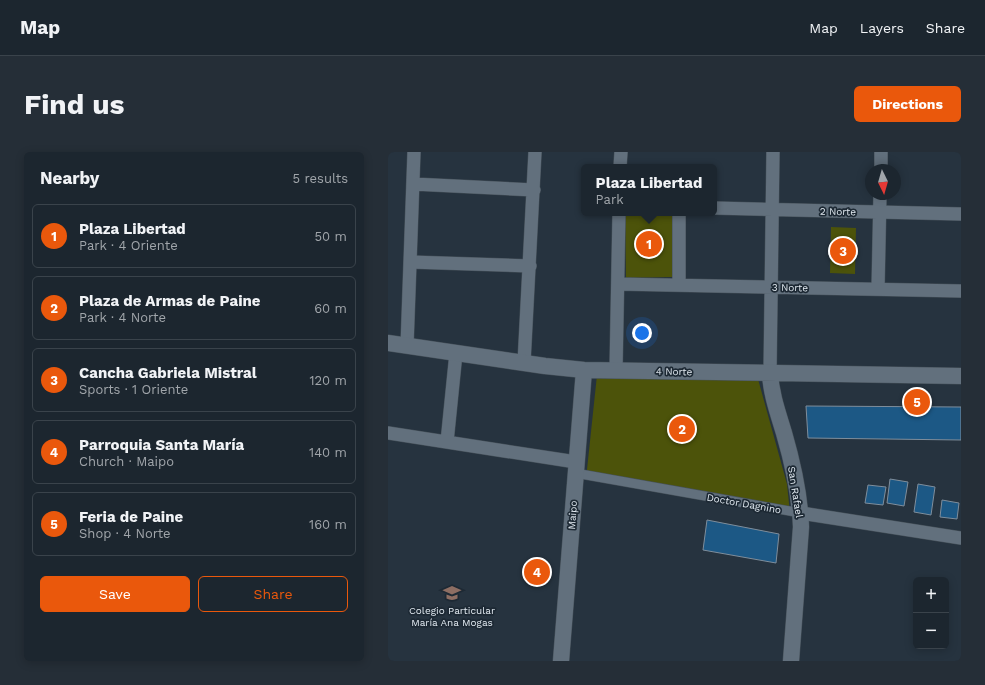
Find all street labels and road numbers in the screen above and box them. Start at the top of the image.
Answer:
street label: 2 Norte [820,206,856,217]
street label: 3 Norte [772,282,808,293]
street label: 4 Norte [656,366,693,377]
street label: San Rafael [786,466,805,519]
street label: Doctor Dagnino [706,492,782,515]
street label: Maipo [566,500,579,530]

